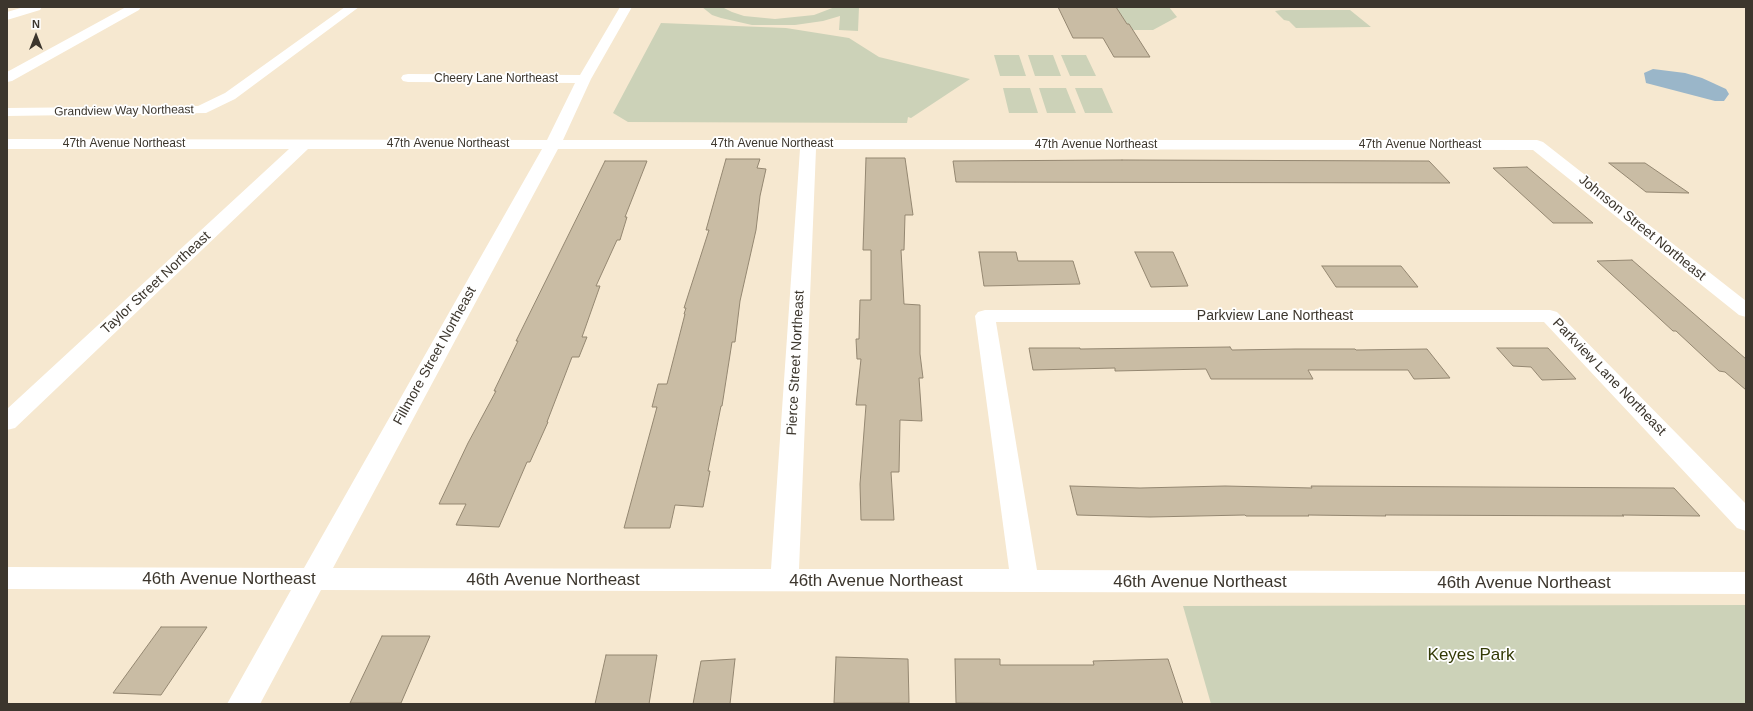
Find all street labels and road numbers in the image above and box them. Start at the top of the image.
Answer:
street label: Cheery Lane Northeast [434,72,558,86]
street label: Grandview Way Northeast [54,103,194,119]
street label: 47th Avenue Northeast [63,137,185,151]
street label: 47th Avenue Northeast [387,137,509,151]
street label: 47th Avenue Northeast [711,137,833,151]
street label: 47th Avenue Northeast [1035,138,1157,152]
street label: 47th Avenue Northeast [1359,138,1481,152]
street label: Johnson Street Northeast [1575,172,1709,284]
street label: Taylor Street Northeast [98,228,214,338]
street label: Fillmore Street Northeast [390,284,480,428]
street label: Pierce Street Northeast [784,290,808,436]
street label: Parkview Lane Northeast [1197,308,1353,324]
street label: Parkview Lane Northeast [1549,315,1669,439]
street label: 46th Avenue Northeast [142,569,316,589]
street label: 46th Avenue Northeast [466,570,640,590]
street label: 46th Avenue Northeast [789,571,963,591]
street label: 46th Avenue Northeast [1113,572,1287,592]
street label: 46th Avenue Northeast [1437,573,1611,593]

